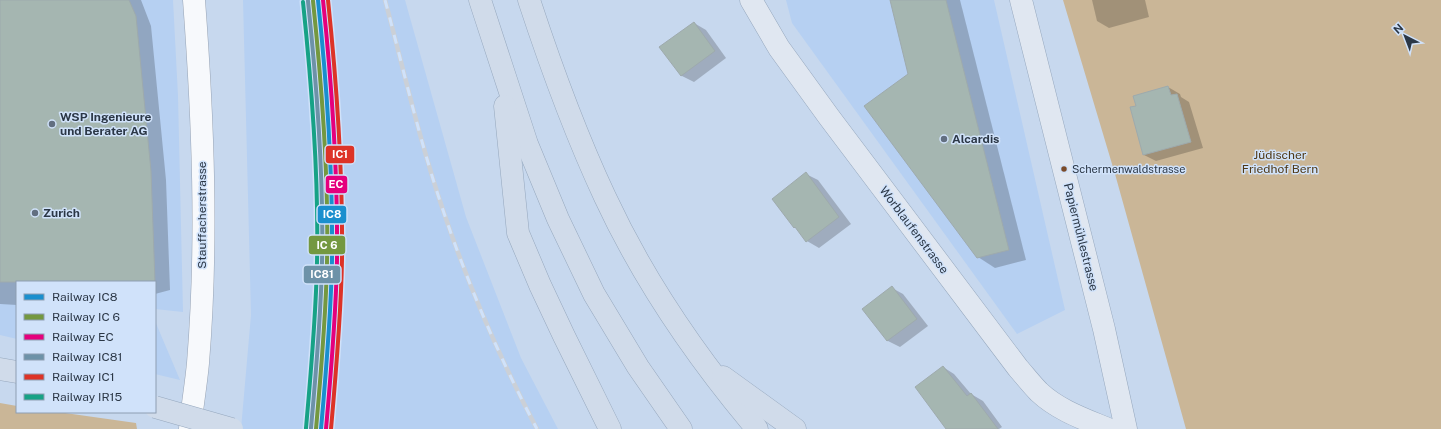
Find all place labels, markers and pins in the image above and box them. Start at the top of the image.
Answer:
place label: WSP Ingenieure und Berater AG [60,110,152,138]
marker: WSP Ingenieure und Berater AG [47,119,57,129]
place label: Alcardis [952,132,999,146]
marker: Alcardis [939,134,949,144]
place label: Schermenwaldstrasse [1072,163,1185,175]
marker: Schermenwaldstrasse [1059,164,1069,174]
place label: Zurich [43,206,80,220]
marker: Zurich [30,208,40,218]

